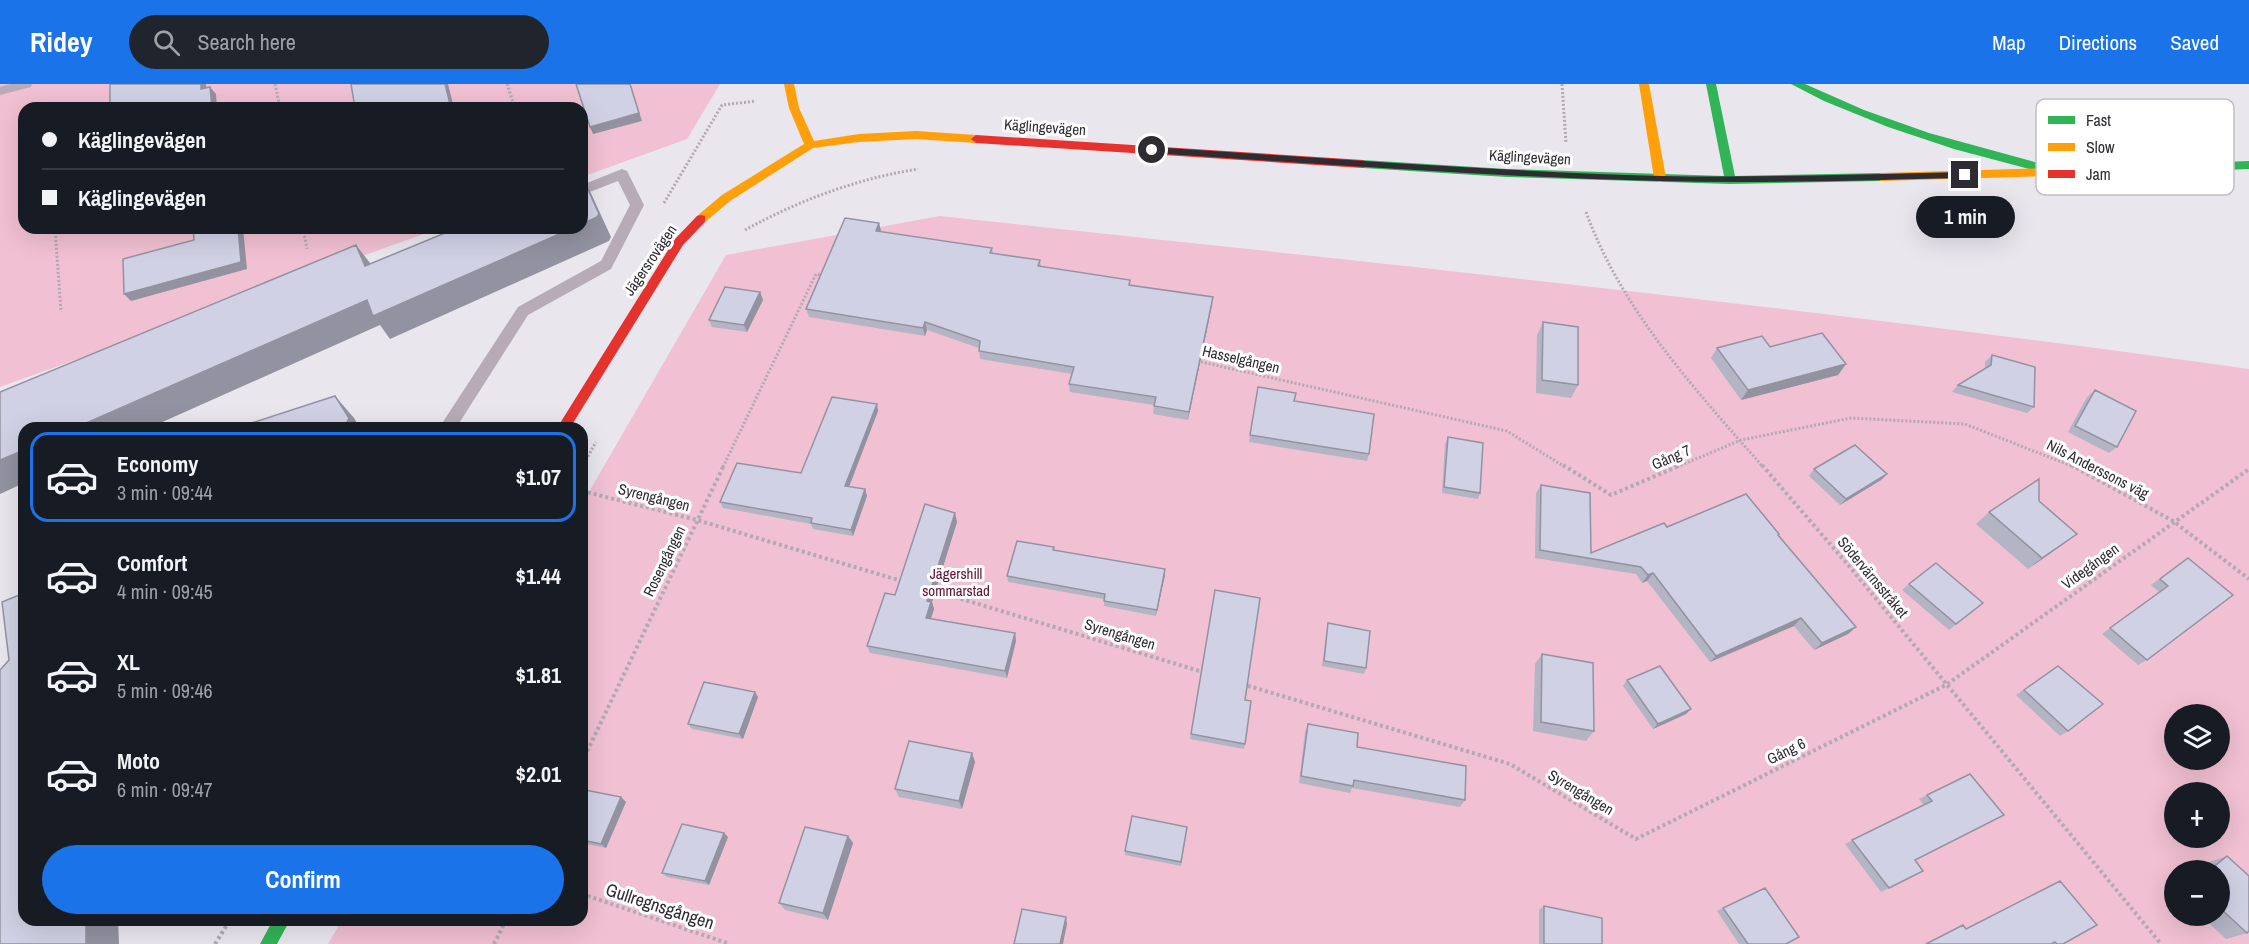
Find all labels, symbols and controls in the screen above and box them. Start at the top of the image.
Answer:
search box [129,15,549,69]
text: Ridey [30,23,93,61]
icon: search [150,26,183,59]
text: Search here [198,27,296,57]
text: Map [1992,28,2026,57]
text: Directions [2059,28,2137,57]
text: Saved [2170,28,2219,57]
legend [2036,99,2234,195]
text: Fast [2086,109,2111,131]
street label: Käglingevägen [1003,114,1087,140]
text: Käglingevägen [78,125,206,155]
route start [1138,136,1165,163]
text: Slow [2086,136,2115,158]
street label: Käglingevägen [1488,144,1572,170]
route end [1951,161,1978,188]
text: Jam [2086,163,2111,185]
text: Käglingevägen [78,183,206,213]
callout: 1 min [1916,196,2014,238]
text: 1 min [1944,203,1987,230]
street label: Jägersrovägen [619,220,681,300]
street label: Hasselgången [1200,340,1282,378]
street label: Nils Anderssons väg [2043,434,2153,504]
street label: Gång 7 [1648,439,1694,475]
text: Economy [117,449,198,479]
icon: car [45,450,99,504]
text: $1.07 [516,462,561,492]
street label: Syrengången [616,478,692,516]
text: 3 min · 09:44 [117,479,213,506]
street label: Rosengången [638,522,690,600]
street label: Södervärnsstråket [1833,532,1913,622]
street label: Videgången [2057,538,2123,594]
text: Comfort [117,548,187,578]
icon: car [45,549,99,603]
text: $1.44 [516,561,561,591]
park label: Jägershill sommarstad [922,563,990,601]
text: 4 min · 09:45 [117,578,213,605]
street label: Syrengången [1082,613,1158,655]
text: XL [117,647,140,677]
icon: car [45,648,99,702]
text: $1.81 [516,660,561,690]
text: 5 min · 09:46 [117,677,213,704]
map controls [2164,704,2230,926]
button: layers [2164,704,2230,770]
street label: Gång 6 [1763,733,1809,769]
text: Moto [117,746,160,776]
icon: car [45,747,99,801]
text: $2.01 [516,759,561,789]
street label: Syrengången [1544,764,1618,820]
text: 6 min · 09:47 [117,776,213,803]
button: + [2164,782,2230,848]
button: Confirm [42,845,564,914]
button: − [2164,860,2230,926]
street label: Gullregnsgången [603,877,717,935]

